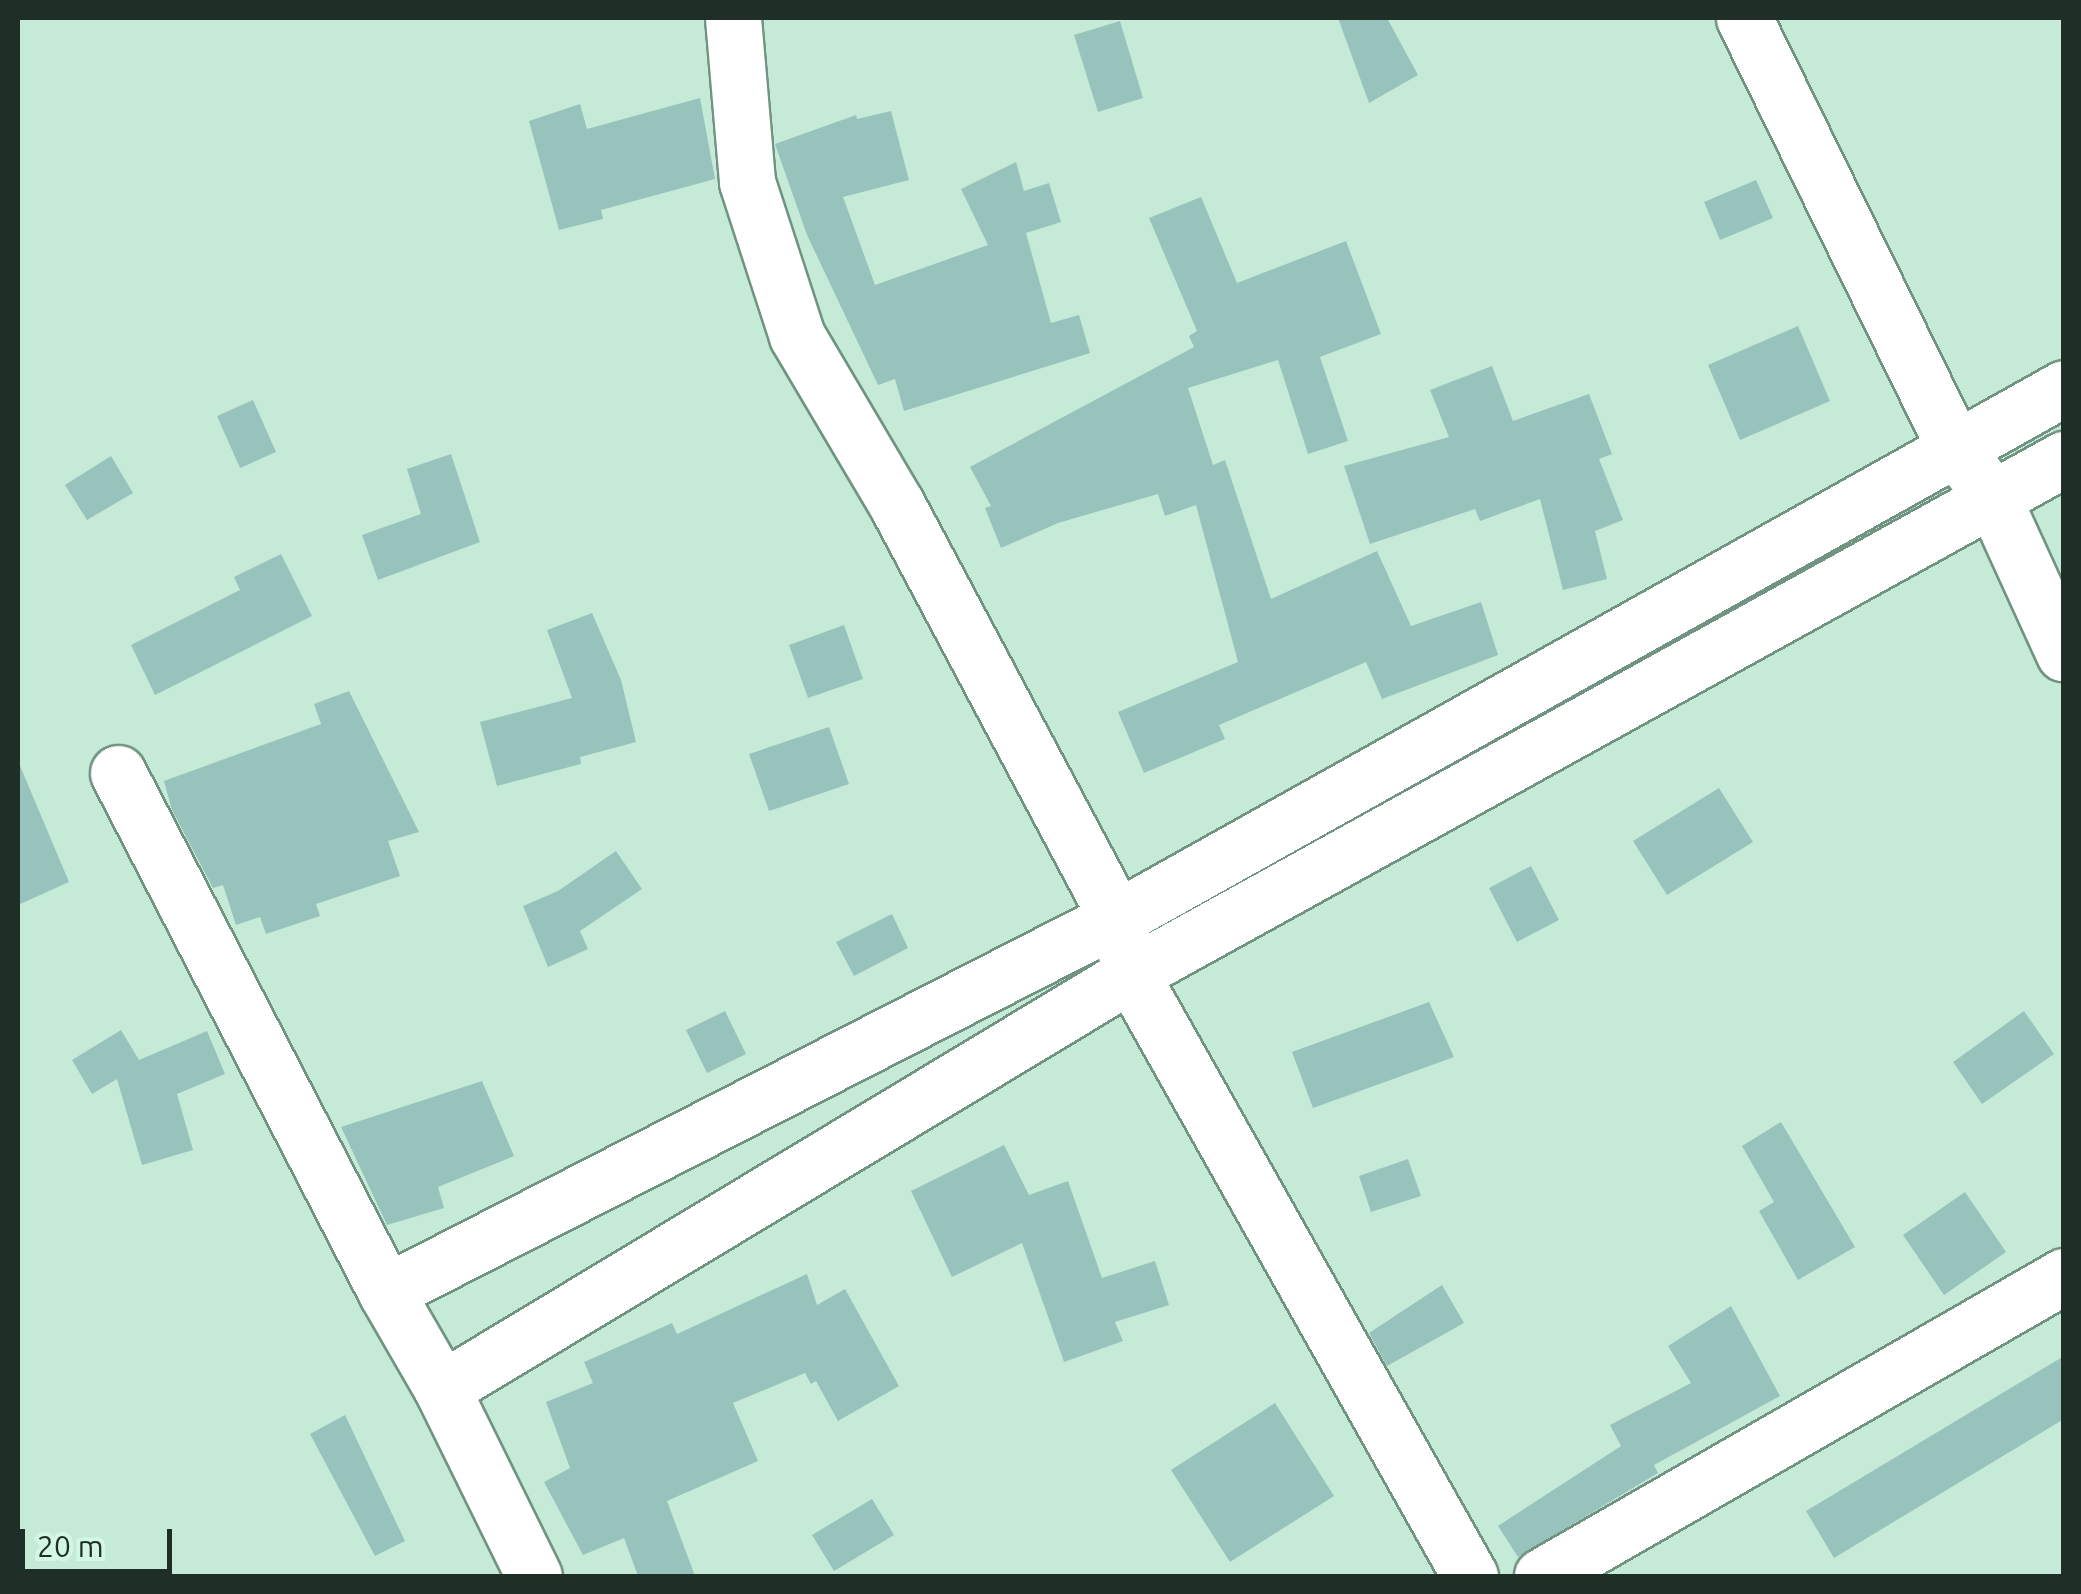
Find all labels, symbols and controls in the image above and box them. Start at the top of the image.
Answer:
scale bar [25,1509,178,1571]
text: 20 m [37,1529,104,1563]

